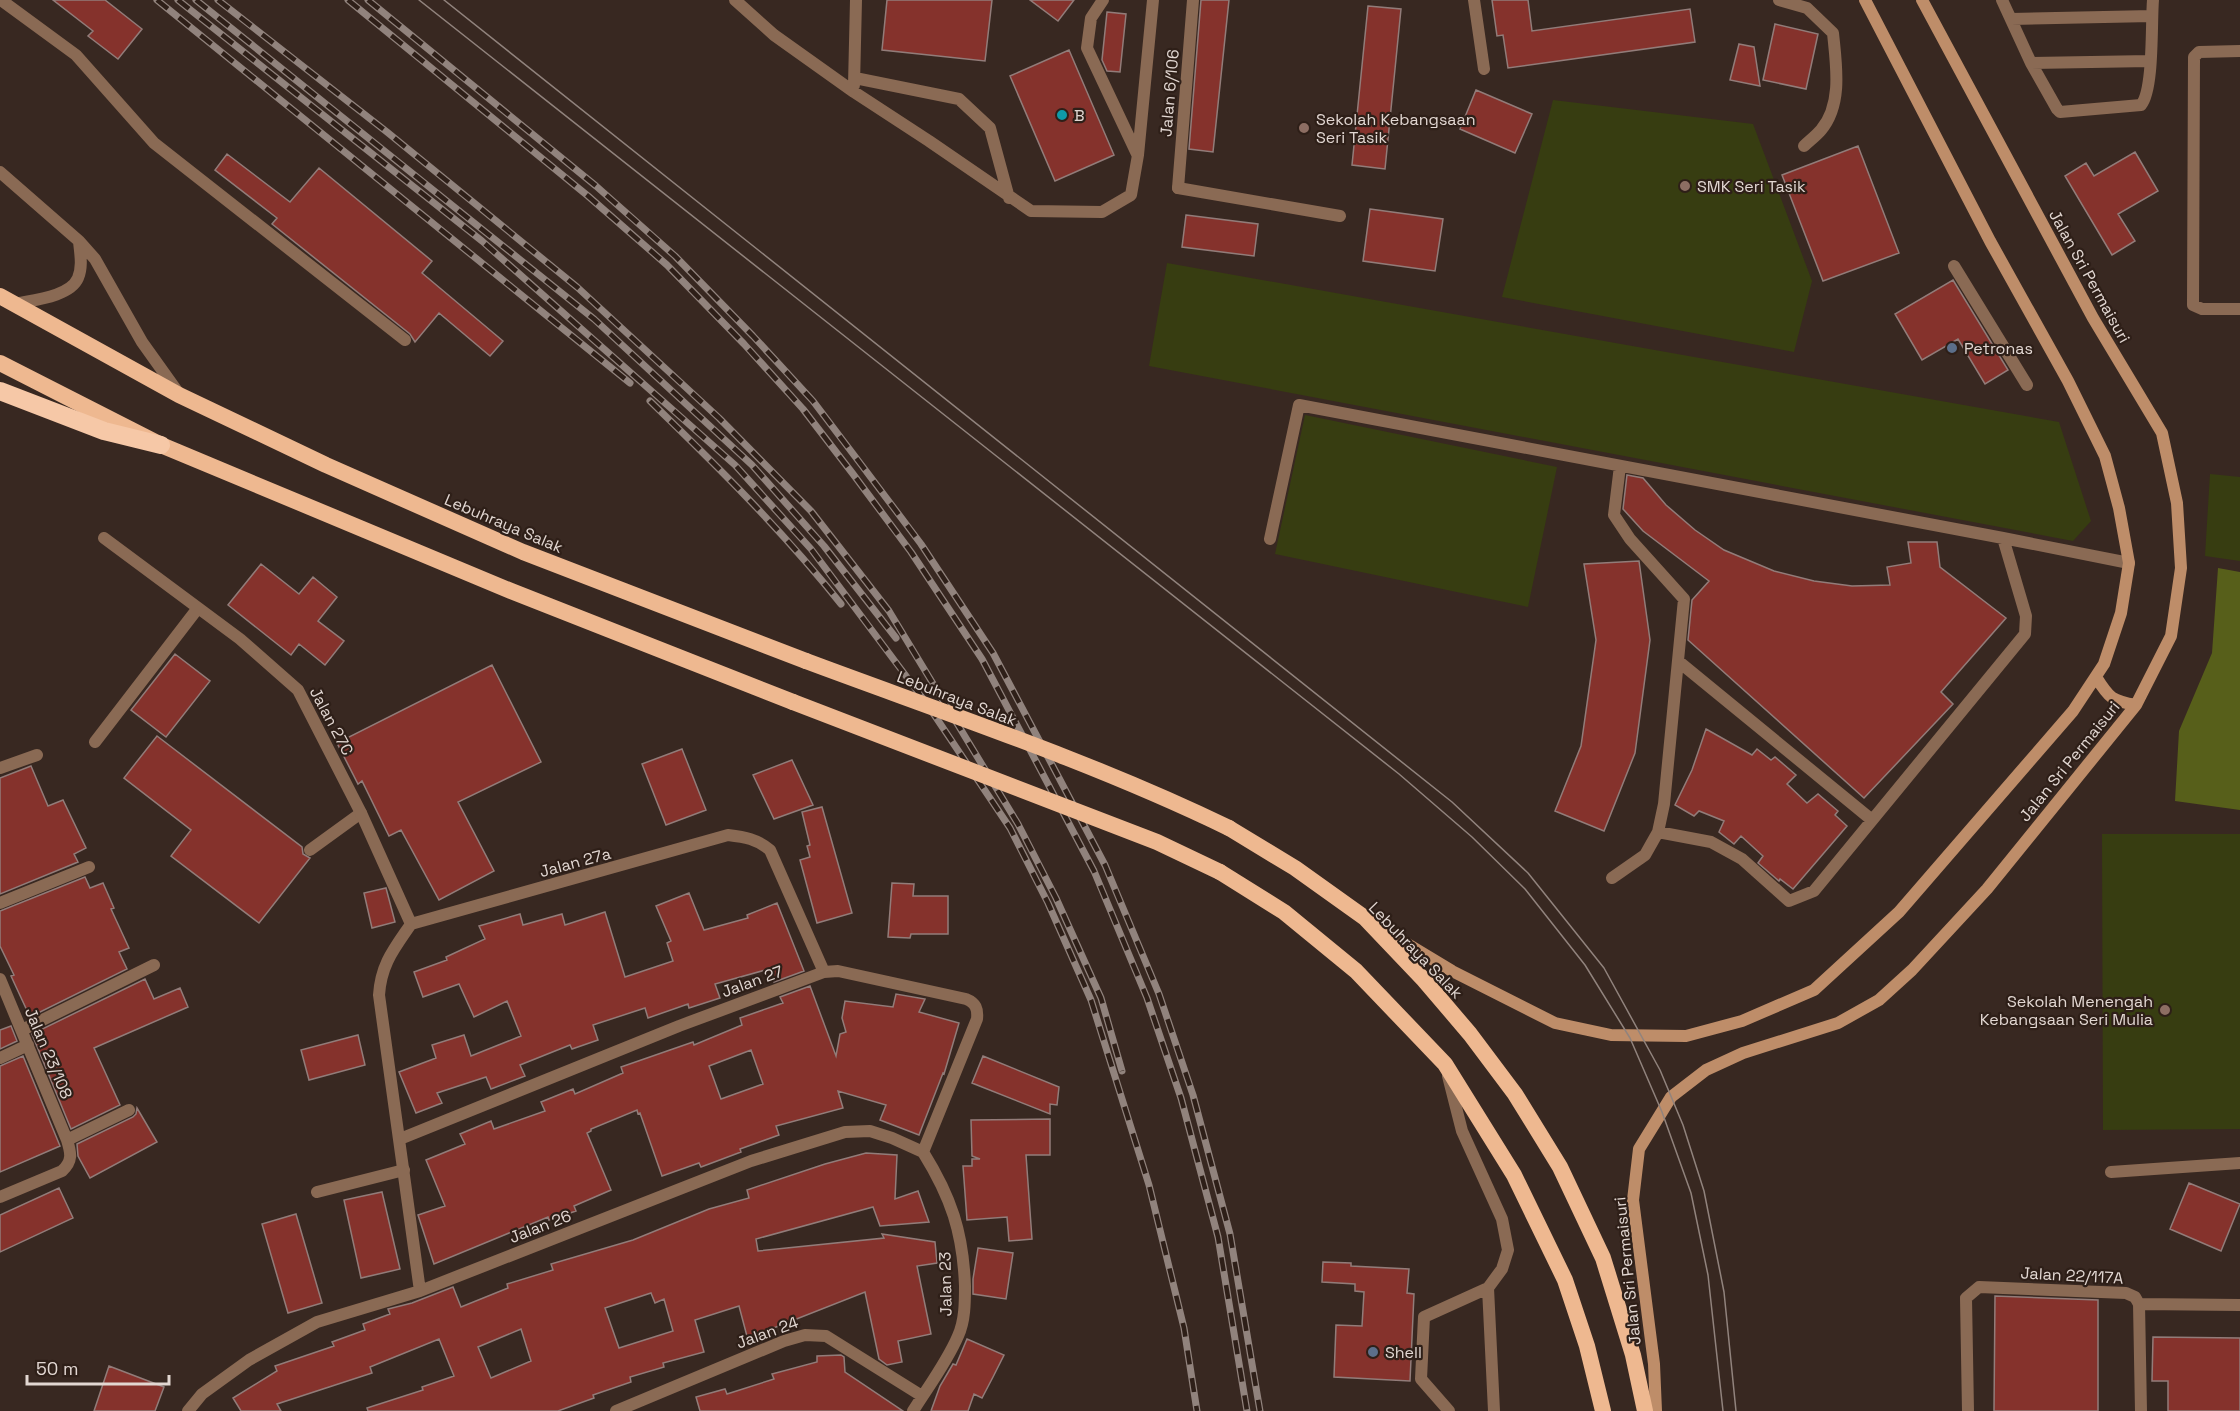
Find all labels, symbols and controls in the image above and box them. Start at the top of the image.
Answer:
street label: Jalan 6/106 [1155,48,1184,138]
place label: B [1074,105,1085,126]
marker: B [1055,108,1069,122]
place label: Sekolah Kebangsaan Seri Tasik [1316,109,1475,148]
marker: Sekolah Kebangsaan Seri Tasik [1297,121,1311,135]
place label: SMK Seri Tasik [1697,176,1806,197]
marker: SMK Seri Tasik [1678,179,1692,193]
street label: Jalan Sri Permaisuri [2044,206,2135,347]
place label: Petronas [1964,338,2033,359]
marker: Petronas [1945,341,1959,355]
street label: Lebuhraya Salak [441,489,567,558]
street label: Lebuhraya Salak [894,666,1020,731]
street label: Jalan 27C [305,684,358,759]
street label: Jalan Sri Permaisuri [2014,697,2124,826]
street label: Jalan 27a [537,843,613,882]
street label: Lebuhraya Salak [1364,897,1467,1003]
street label: Jalan 27 [719,961,786,1002]
place label: Sekolah Menengah Kebangsaan Seri Mulia [1980,991,2153,1030]
marker: Sekolah Menengah Kebangsaan Seri Mulia [2158,1003,2172,1017]
street label: Jalan 23/108 [20,1004,77,1102]
street label: Jalan Sri Permaisuri [1609,1196,1646,1346]
street label: Jalan 26 [506,1205,574,1248]
street label: Jalan 23 [934,1252,957,1316]
street label: Jalan 22/117A [2020,1262,2124,1289]
street label: Jalan 24 [733,1312,801,1353]
place label: Shell [1385,1342,1422,1363]
marker: Shell [1366,1345,1380,1359]
scale bar [27,1348,170,1386]
text: 50 m [36,1357,78,1380]

